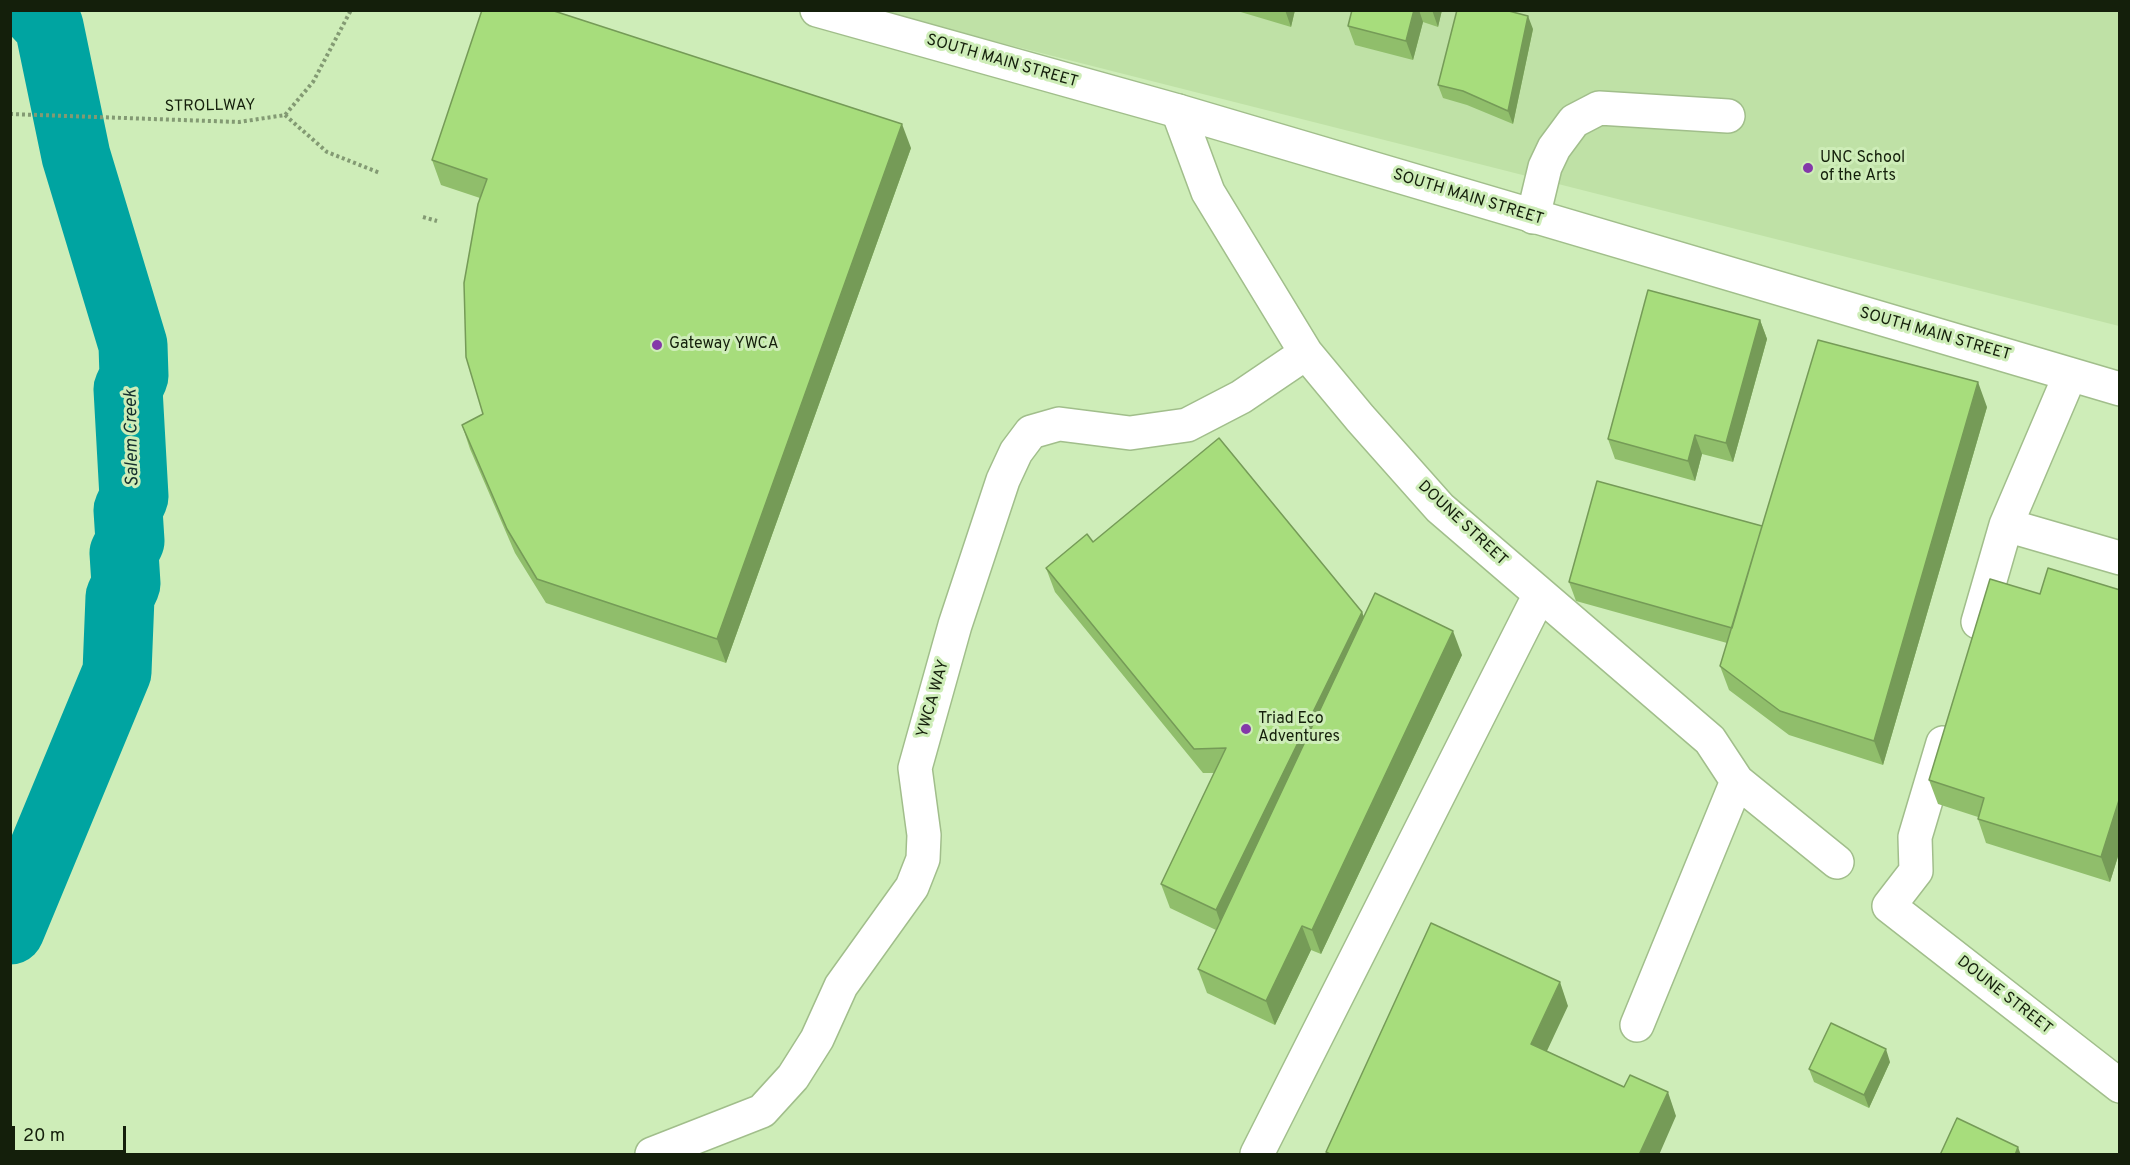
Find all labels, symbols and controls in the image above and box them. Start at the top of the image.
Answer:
street label: SOUTH MAIN STREET [924,31,1080,93]
street label: STROLLWAY [164,97,256,117]
place label: UNC School of the Arts [1820,149,1905,187]
marker: UNC School of the Arts [1801,161,1815,175]
street label: SOUTH MAIN STREET [1390,166,1546,230]
street label: SOUTH MAIN STREET [1857,304,2013,366]
place label: Gateway YWCA [669,335,779,355]
marker: Gateway YWCA [650,338,664,352]
water label: Salem Creek [121,389,145,487]
street label: DOUNE STREET [1413,477,1511,571]
street label: YWCA WAY [914,658,954,740]
place label: Triad Eco Adventures [1258,710,1340,748]
marker: Triad Eco Adventures [1239,722,1253,736]
street label: DOUNE STREET [1952,953,2056,1039]
scale bar [15,1114,129,1152]
text: 20 m [23,1125,65,1148]

